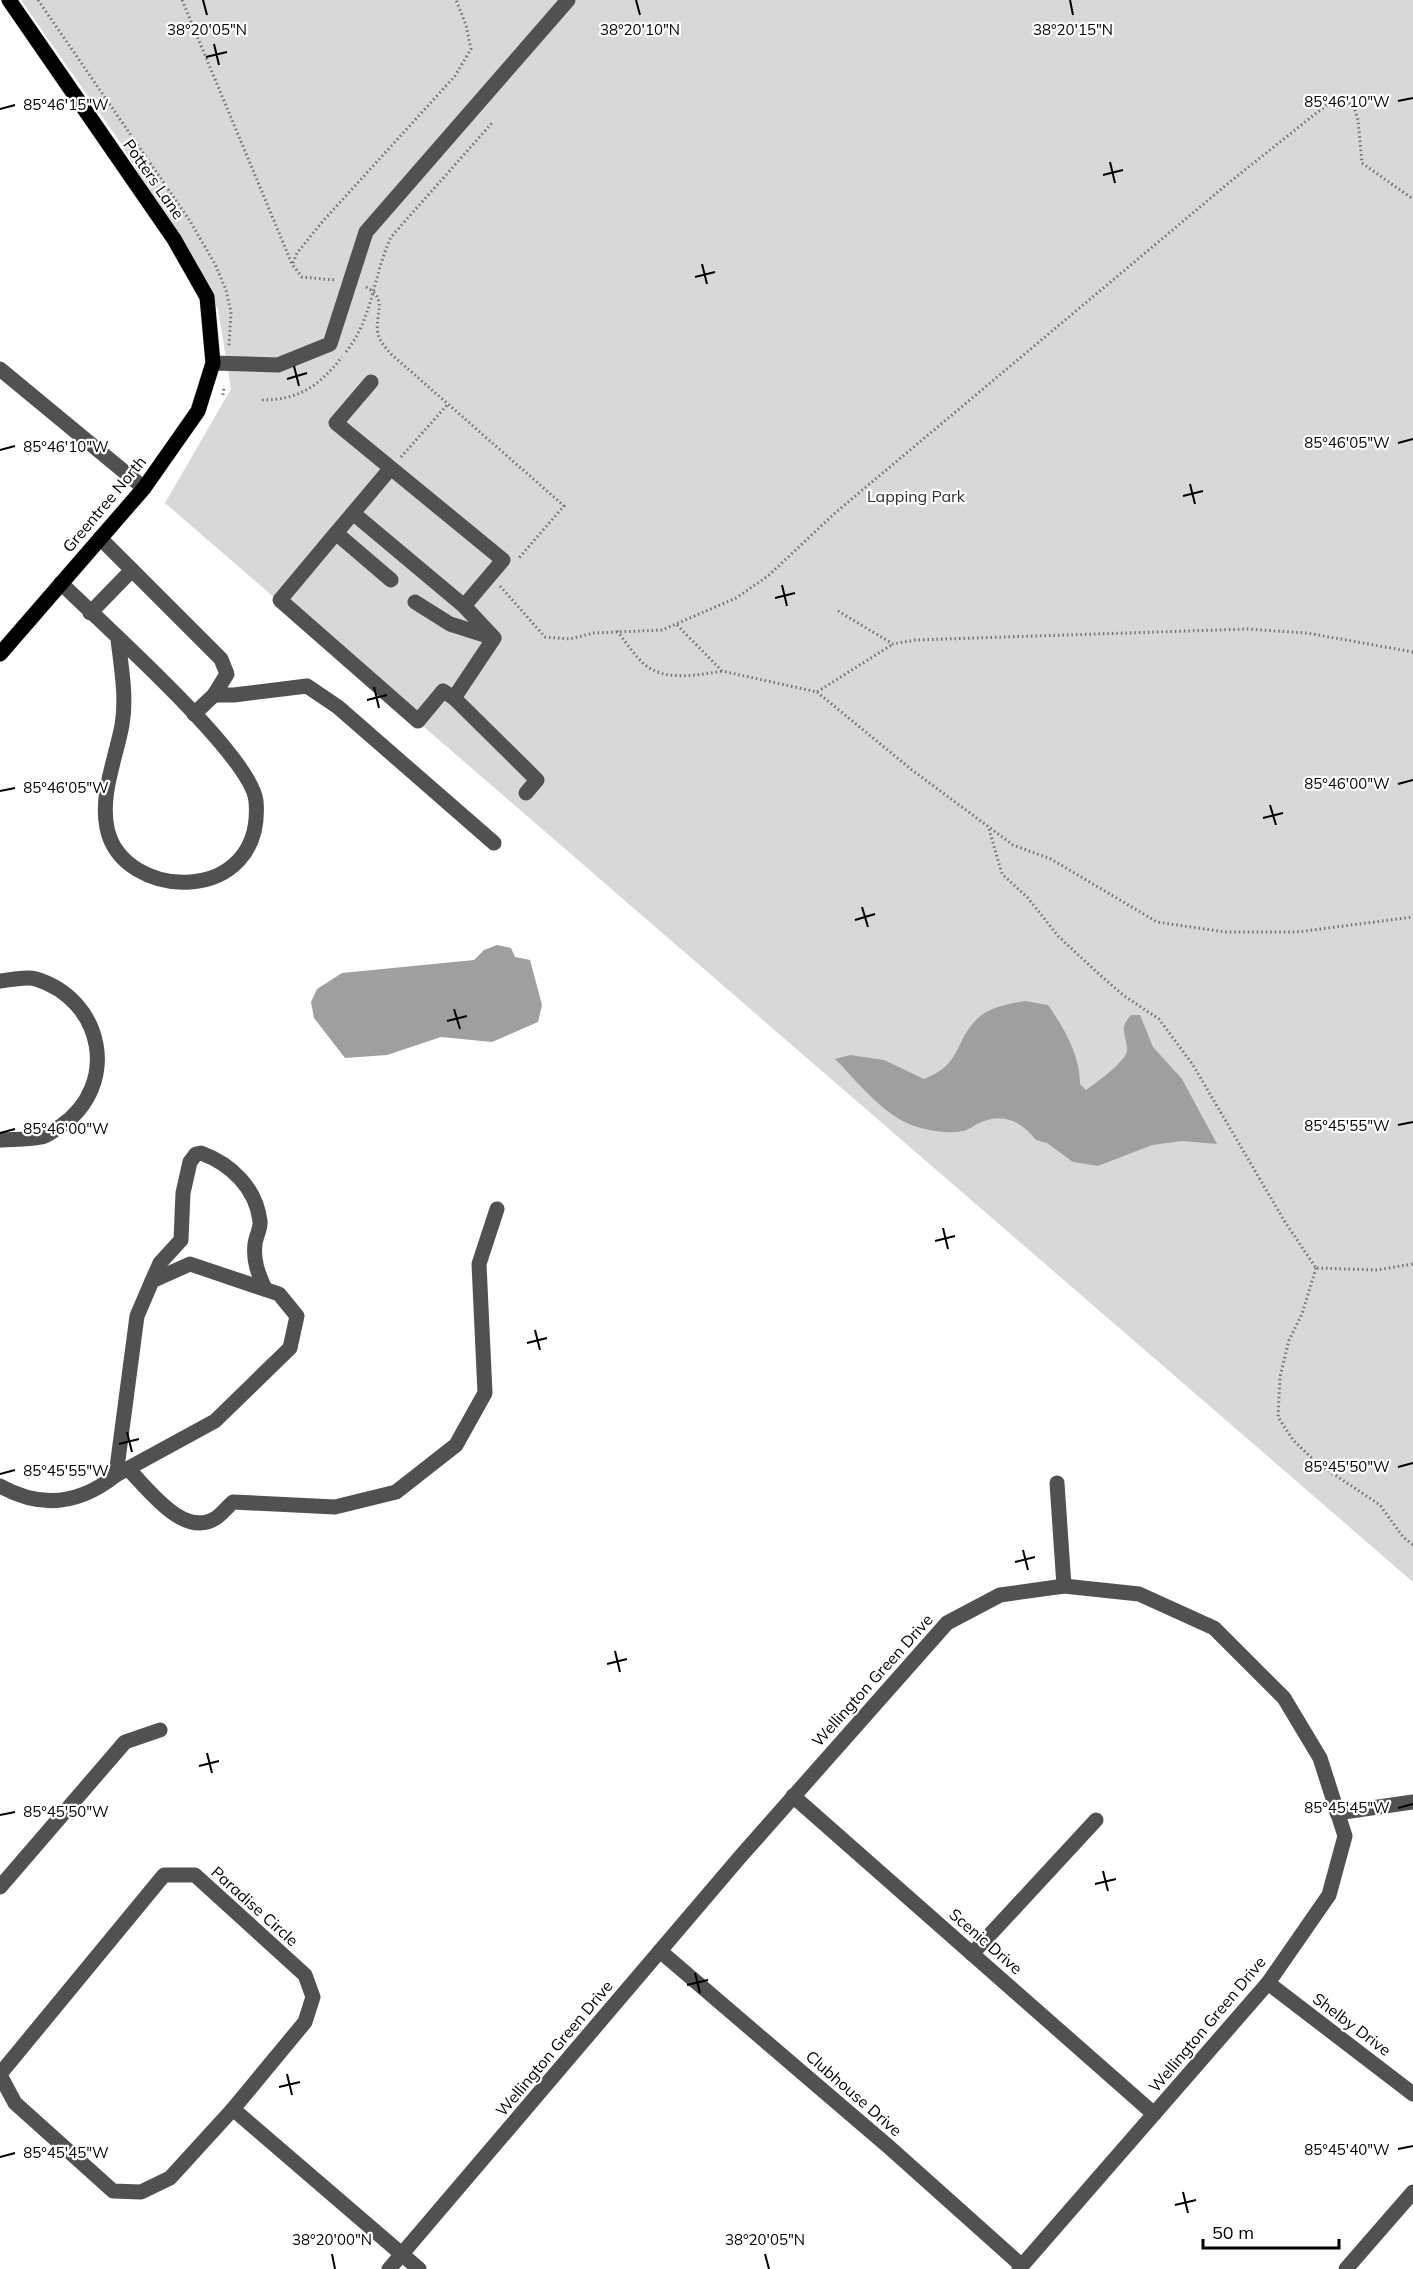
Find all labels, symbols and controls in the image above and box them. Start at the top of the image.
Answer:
text: 38°20'05"N [167,20,247,39]
text: 38°20'10"N [600,20,680,39]
text: 38°20'15"N [1033,20,1113,39]
text: 85°46'10"W [1304,92,1390,111]
text: 85°46'15"W [23,95,109,114]
street label: Potters Lane [119,135,189,223]
text: 85°46'05"W [1304,433,1390,452]
text: 85°46'10"W [23,437,109,456]
street label: Greentree North [58,452,150,556]
park label: Lapping Park [867,486,966,506]
text: 85°46'00"W [1304,774,1390,793]
text: 85°46'05"W [23,778,109,797]
text: 85°45'55"W [1304,1116,1390,1135]
text: 85°46'00"W [23,1119,109,1138]
text: 85°45'50"W [1304,1457,1390,1476]
text: 85°45'55"W [23,1461,109,1480]
street label: Wellington Green Drive [807,1610,937,1750]
text: 85°45'45"W [1304,1798,1390,1817]
text: 85°45'50"W [23,1802,109,1821]
street label: Paradise Circle [207,1862,303,1950]
street label: Scenic Drive [945,1904,1027,1978]
street label: Wellington Green Drive [1144,1952,1270,2096]
street label: Wellington Green Drive [491,1976,617,2120]
street label: Shelby Drive [1309,1988,1395,2060]
street label: Clubhouse Drive [802,2046,906,2140]
text: 85°45'40"W [1304,2140,1390,2159]
text: 85°45'45"W [23,2143,109,2162]
scale bar [1203,2212,1340,2250]
text: 50 m [1212,2221,1254,2244]
text: 38°20'00"N [292,2230,372,2249]
text: 38°20'05"N [725,2230,805,2249]

